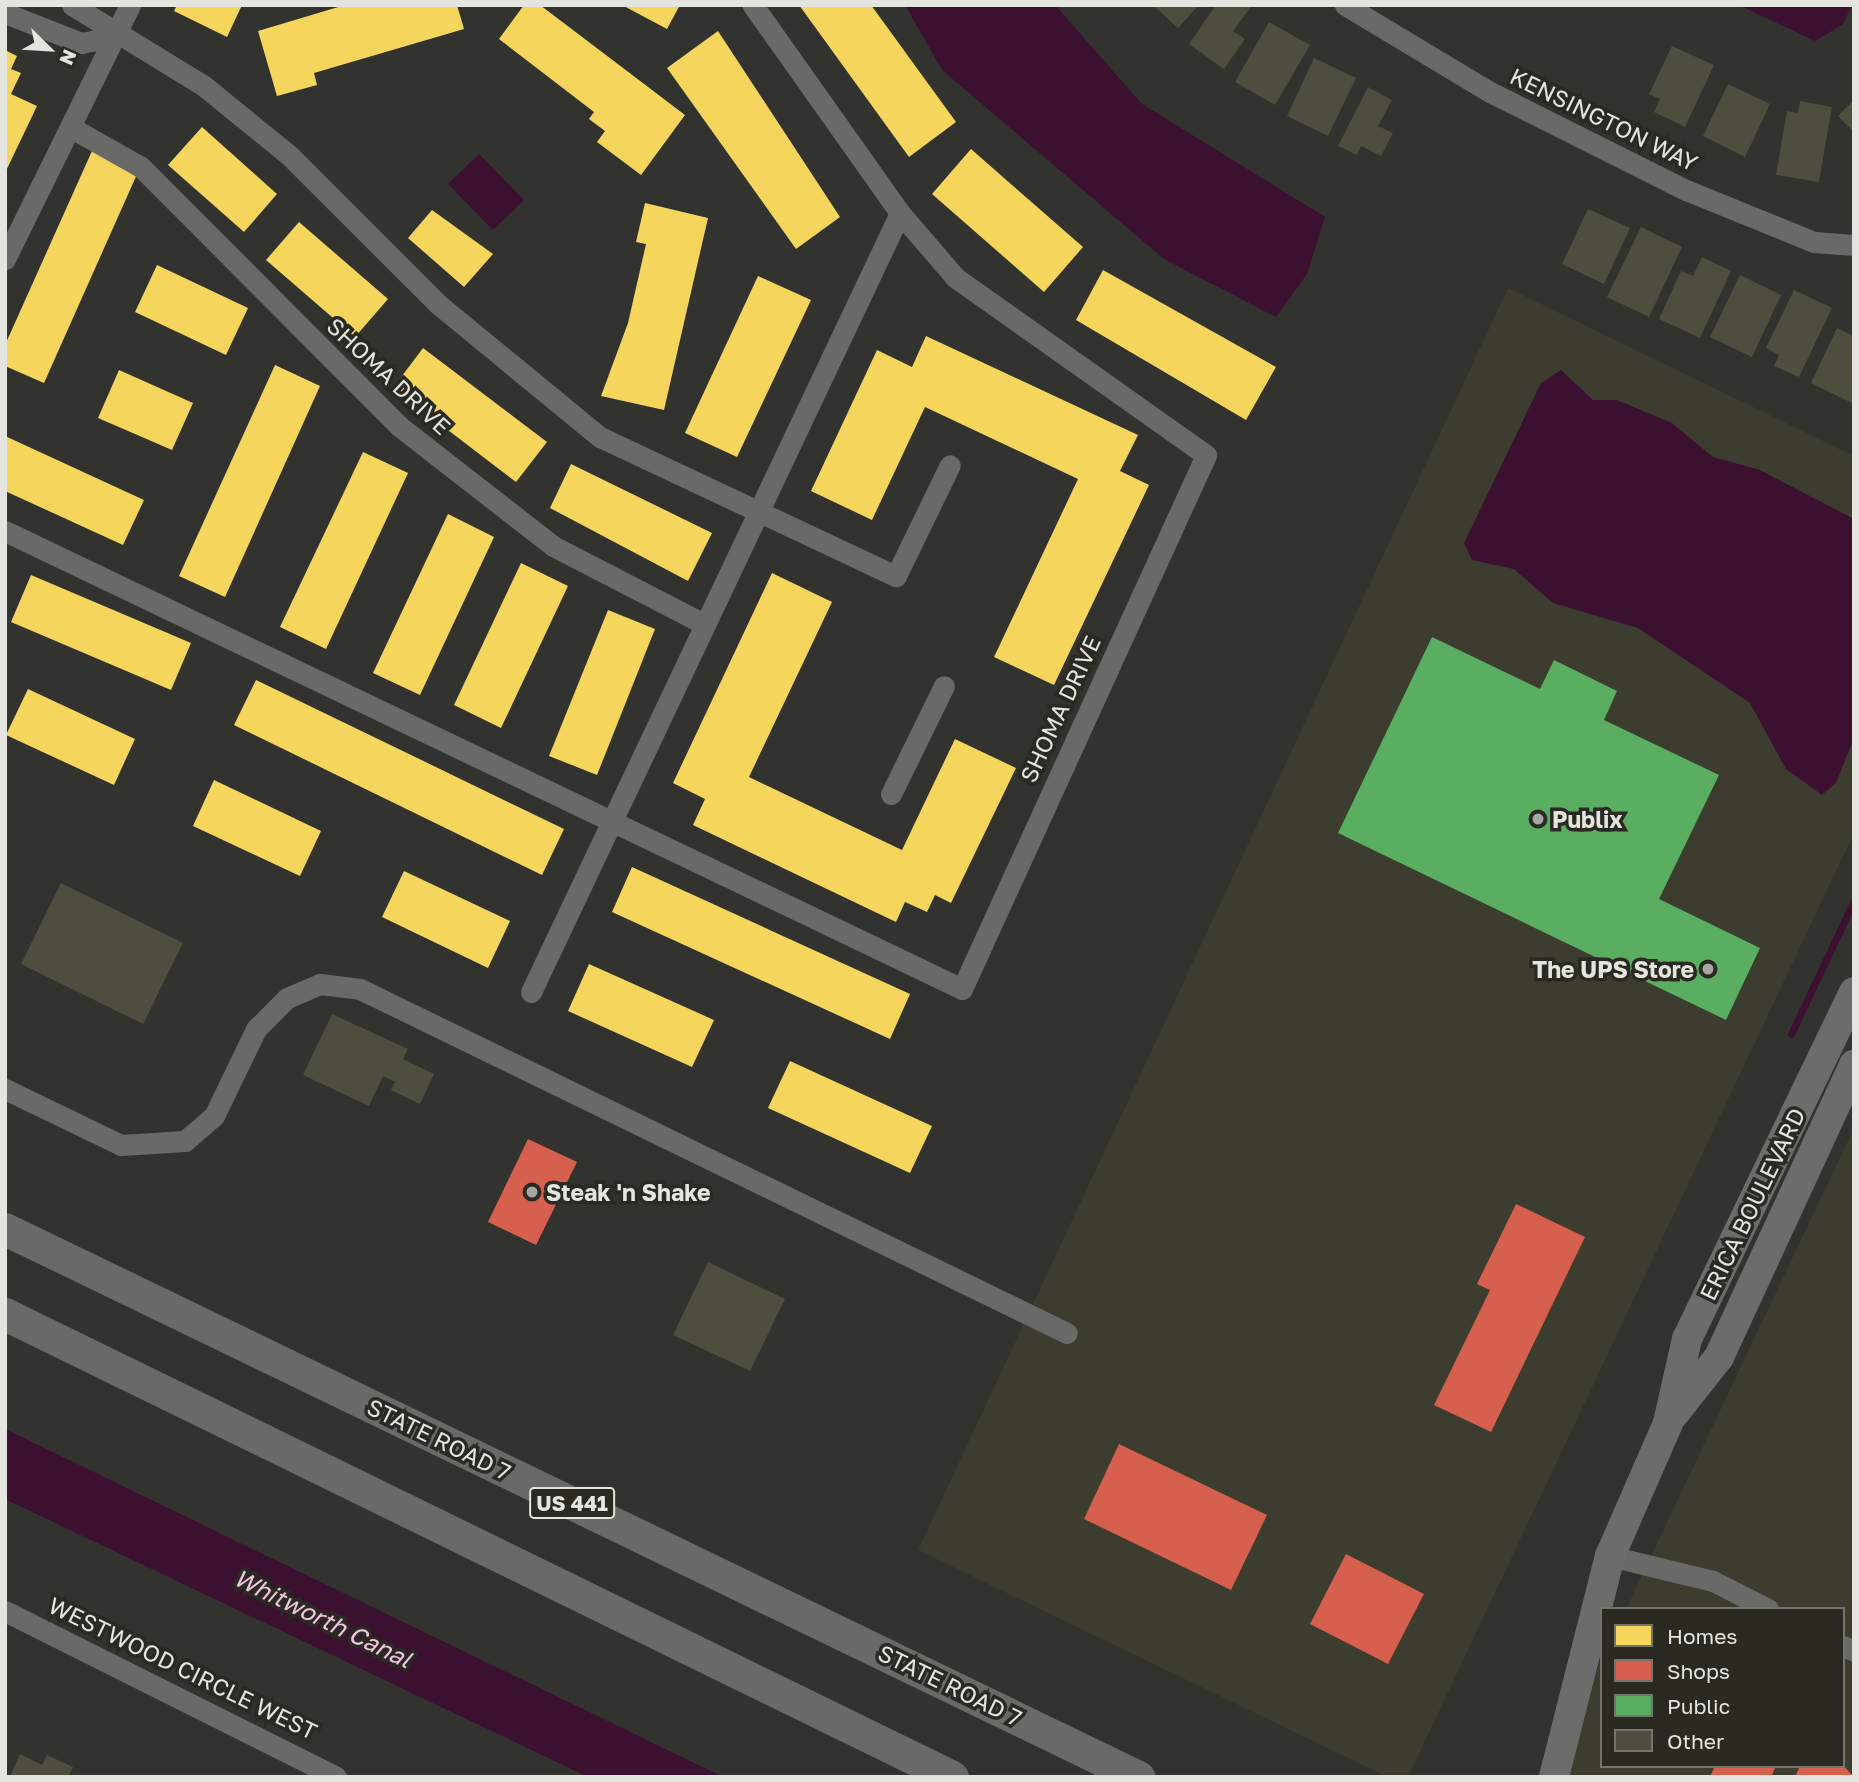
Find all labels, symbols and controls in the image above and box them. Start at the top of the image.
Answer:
north arrow [14,14,84,84]
text: N [55,46,82,69]
street label: KENSINGTON WAY [1506,62,1702,176]
street label: SHOMA DRIVE [322,312,456,440]
street label: SHOMA DRIVE [1014,631,1106,787]
place label: Publix [1552,805,1623,833]
marker: Publix [1530,811,1546,827]
place label: The UPS Store [1532,955,1694,983]
marker: The UPS Store [1700,961,1716,977]
street label: ERICA BOULEVARD [1694,1103,1810,1305]
place label: Steak 'n Shake [546,1178,711,1206]
marker: Steak 'n Shake [524,1184,540,1200]
street label: STATE ROAD 7 [363,1392,515,1486]
road number: US 441 [528,1486,616,1520]
water label: Whitworth Canal [230,1563,416,1673]
street label: WESTWOOD CIRCLE WEST [44,1591,322,1745]
legend [1600,1607,1845,1768]
text: Homes [1667,1623,1737,1649]
street label: STATE ROAD 7 [874,1638,1026,1732]
text: Shops [1667,1658,1730,1684]
text: Public [1667,1693,1730,1719]
text: Other [1667,1728,1724,1754]

